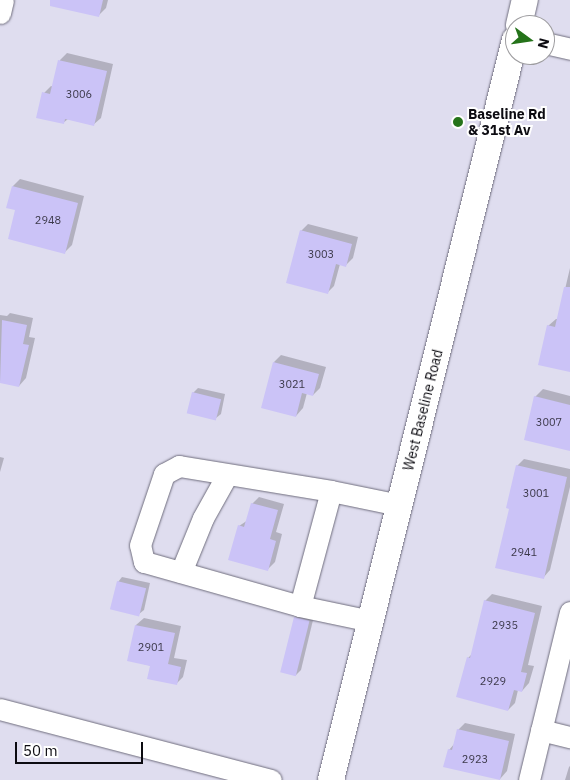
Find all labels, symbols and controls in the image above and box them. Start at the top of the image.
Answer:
north arrow [505,15,555,65]
text: N [534,36,554,50]
house number: 3006 [66,87,92,101]
place label: Baseline Rd & 31st Av [468,106,546,138]
marker: Baseline Rd & 31st Av [452,116,464,128]
house number: 2948 [35,213,61,227]
house number: 3003 [308,247,334,261]
street label: West Baseline Road [400,348,446,472]
house number: 3021 [279,377,305,391]
house number: 3007 [536,415,562,429]
house number: 3001 [523,486,549,500]
house number: 2941 [511,545,537,559]
house number: 2935 [492,618,518,632]
house number: 2901 [138,640,164,654]
house number: 2929 [480,674,506,688]
scale bar [18,732,145,764]
text: 50 m [23,741,58,760]
house number: 2923 [462,752,488,766]

